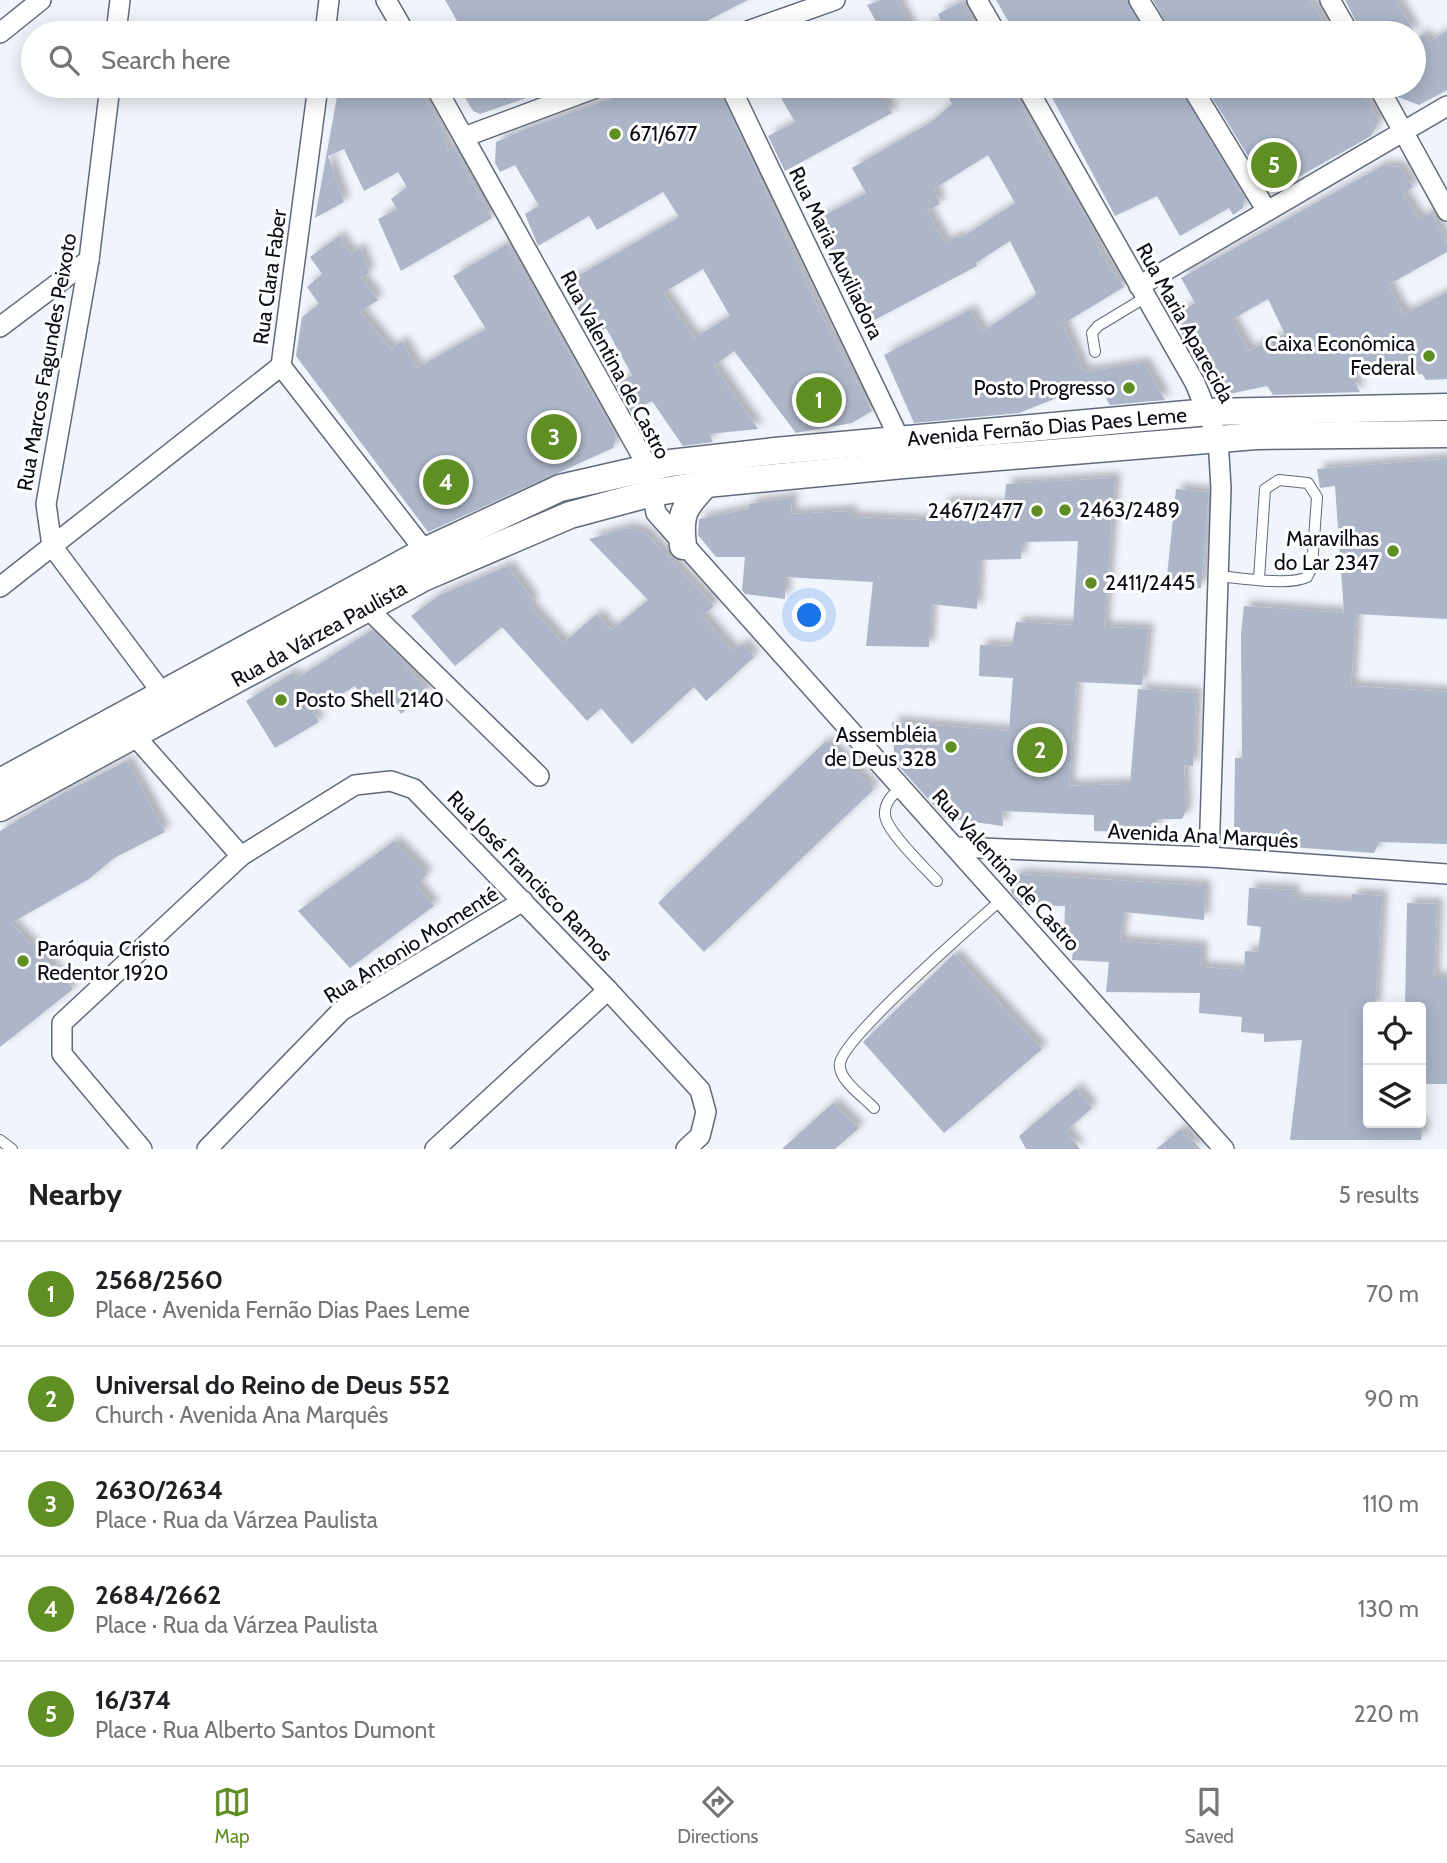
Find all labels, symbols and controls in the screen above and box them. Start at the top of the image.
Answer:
search box [21,21,1426,98]
icon: search [45,41,83,79]
text: Search here [101,44,230,76]
place label: 671/677 [629,121,698,146]
marker: 671/677 [607,126,623,142]
pin: 5 [1251,139,1297,191]
street label: Rua Maria Auxiliadora [784,163,889,343]
street label: Rua Clara Faber [248,207,291,346]
street label: Rua Marcos Fagundes Peixoto [12,231,82,493]
street label: Rua Maria Aparecida [1131,239,1240,407]
street label: Rua Valentina de Castro [555,266,676,463]
place label: Caixa Econômica Federal [1265,331,1415,380]
marker: Caixa Econômica Federal [1421,348,1437,364]
pin: 1 [796,374,842,426]
place label: Posto Progresso [973,375,1115,400]
marker: Posto Progresso [1121,380,1137,396]
street label: Avenida Fernão Dias Paes Leme [906,402,1188,451]
pin: 3 [531,411,577,463]
pin: 4 [423,456,469,508]
place label: 2463/2489 [1079,497,1180,522]
place label: 2467/2477 [928,498,1023,523]
marker: 2463/2489 [1057,502,1073,518]
marker: 2467/2477 [1029,503,1045,519]
place label: Maravilhas do Lar 2347 [1274,526,1379,575]
marker: Maravilhas do Lar 2347 [1385,543,1401,559]
place label: 2411/2445 [1105,570,1195,595]
street label: Rua da Várzea Paulista [227,575,411,692]
marker: 2411/2445 [1083,575,1099,591]
your location [792,598,826,632]
place label: Posto Shell 2140 [295,687,444,712]
marker: Posto Shell 2140 [273,692,289,708]
place label: Assembléia de Deus 328 [824,722,937,771]
pin: 2 [1017,724,1063,776]
marker: Assembléia de Deus 328 [943,739,959,755]
street label: Rua Valentina de Castro [927,784,1086,956]
street label: Rua José Francisco Ramos [443,785,618,966]
street label: Avenida Ana Marquês [1107,818,1299,853]
street label: Rua Antonio Momenté [319,881,503,1008]
place label: Paróquia Cristo Redentor 1920 [37,936,170,985]
marker: Paróquia Cristo Redentor 1920 [15,953,31,969]
map controls [1363,1002,1426,1128]
button: locate [1363,1002,1426,1065]
button: layers [1363,1065,1426,1128]
text: Nearby [28,1176,122,1213]
text: 5 results [1338,1181,1419,1209]
text: 2568/2560 [95,1264,223,1296]
text: 1 [47,1280,55,1308]
text: 70 m [1366,1280,1419,1308]
text: Place · Avenida Fernão Dias Paes Leme [95,1296,470,1324]
text: Universal do Reino de Deus 552 [95,1369,450,1401]
text: 2 [45,1385,57,1413]
text: 90 m [1365,1385,1419,1413]
text: Church · Avenida Ana Marquês [95,1401,388,1429]
text: 2630/2634 [95,1474,223,1506]
text: 3 [45,1490,57,1518]
text: 110 m [1363,1490,1419,1518]
text: Place · Rua da Várzea Paulista [95,1506,378,1534]
text: 2684/2662 [95,1579,221,1611]
text: 4 [44,1595,58,1623]
text: 130 m [1358,1595,1419,1623]
text: Place · Rua da Várzea Paulista [95,1611,378,1639]
text: 16/374 [95,1684,171,1716]
text: 5 [45,1700,57,1728]
text: 220 m [1353,1700,1419,1728]
text: Place · Rua Alberto Santos Dumont [95,1716,435,1744]
tab: Map [213,1783,251,1848]
tab: Directions [677,1783,758,1848]
tab: Saved [1185,1783,1234,1848]

